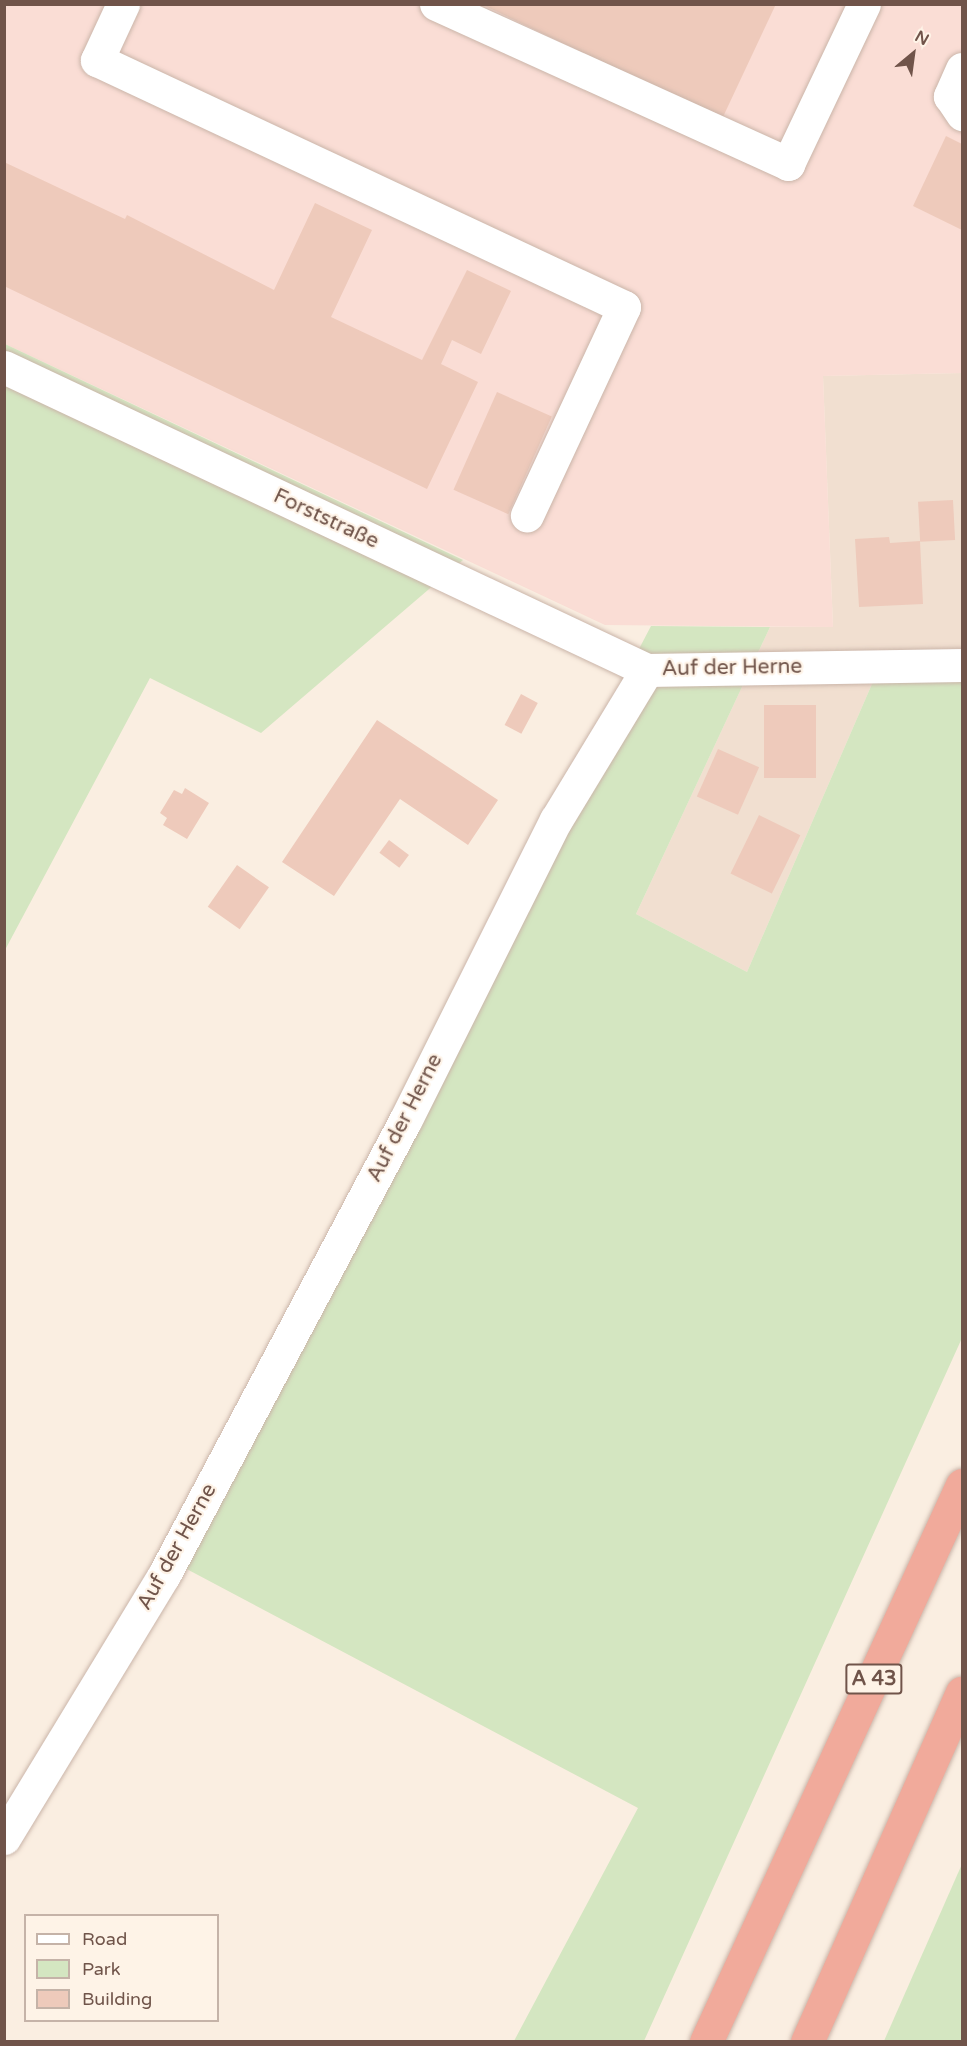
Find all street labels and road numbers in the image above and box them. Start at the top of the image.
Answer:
street label: Forststraße [269,484,383,554]
street label: Auf der Herne [662,654,802,682]
street label: Auf der Herne [362,1050,448,1186]
street label: Auf der Herne [132,1479,222,1615]
road number: A 43 [844,1662,904,1696]

